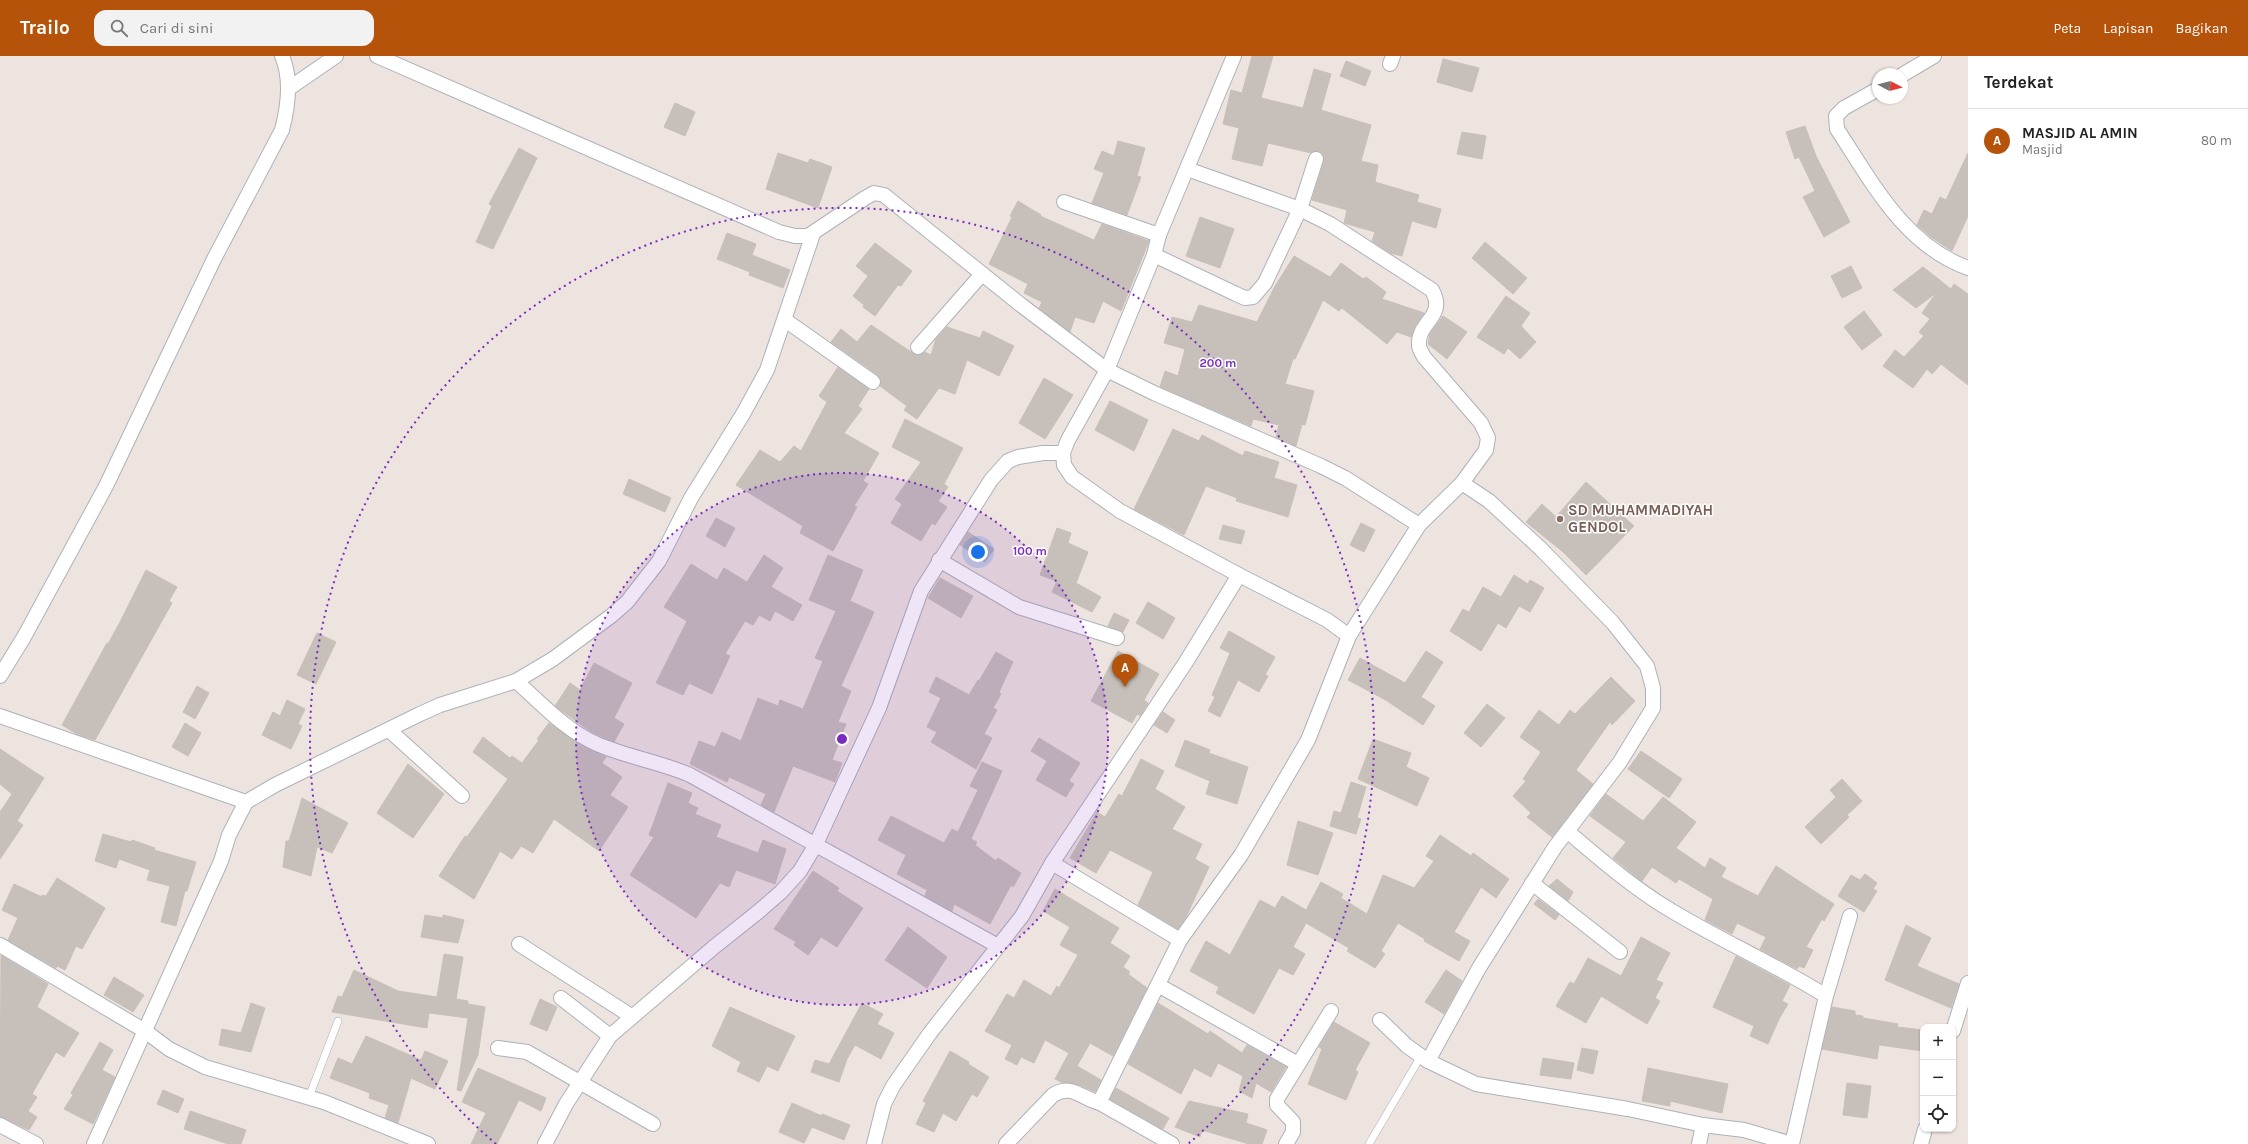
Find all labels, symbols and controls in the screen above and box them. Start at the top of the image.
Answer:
search box [94,10,374,46]
text: Trailo [20,17,70,39]
icon: search [108,17,130,39]
text: Cari di sini [140,19,214,37]
text: Peta [2053,20,2081,37]
text: Lapisan [2103,20,2153,37]
text: Bagikan [2175,20,2228,37]
north arrow [1872,68,1908,104]
text: Terdekat [1984,72,2053,92]
text: MASJID AL AMIN [2022,124,2138,142]
text: A [1993,133,2001,148]
text: 80 m [2201,133,2232,148]
text: Masjid [2022,142,2063,157]
text: 200 m [1200,356,1236,370]
place label: SD MUHAMMADIYAH GENDOL [1568,501,1713,536]
marker: SD MUHAMMADIYAH GENDOL [1555,514,1565,524]
your location [968,542,988,562]
text: 100 m [1013,544,1047,558]
pin: A [1112,654,1138,687]
centre of rings [835,732,849,746]
map controls [1920,1024,1956,1132]
button: + [1920,1024,1956,1060]
button: − [1920,1060,1956,1096]
button: locate [1920,1096,1956,1132]

